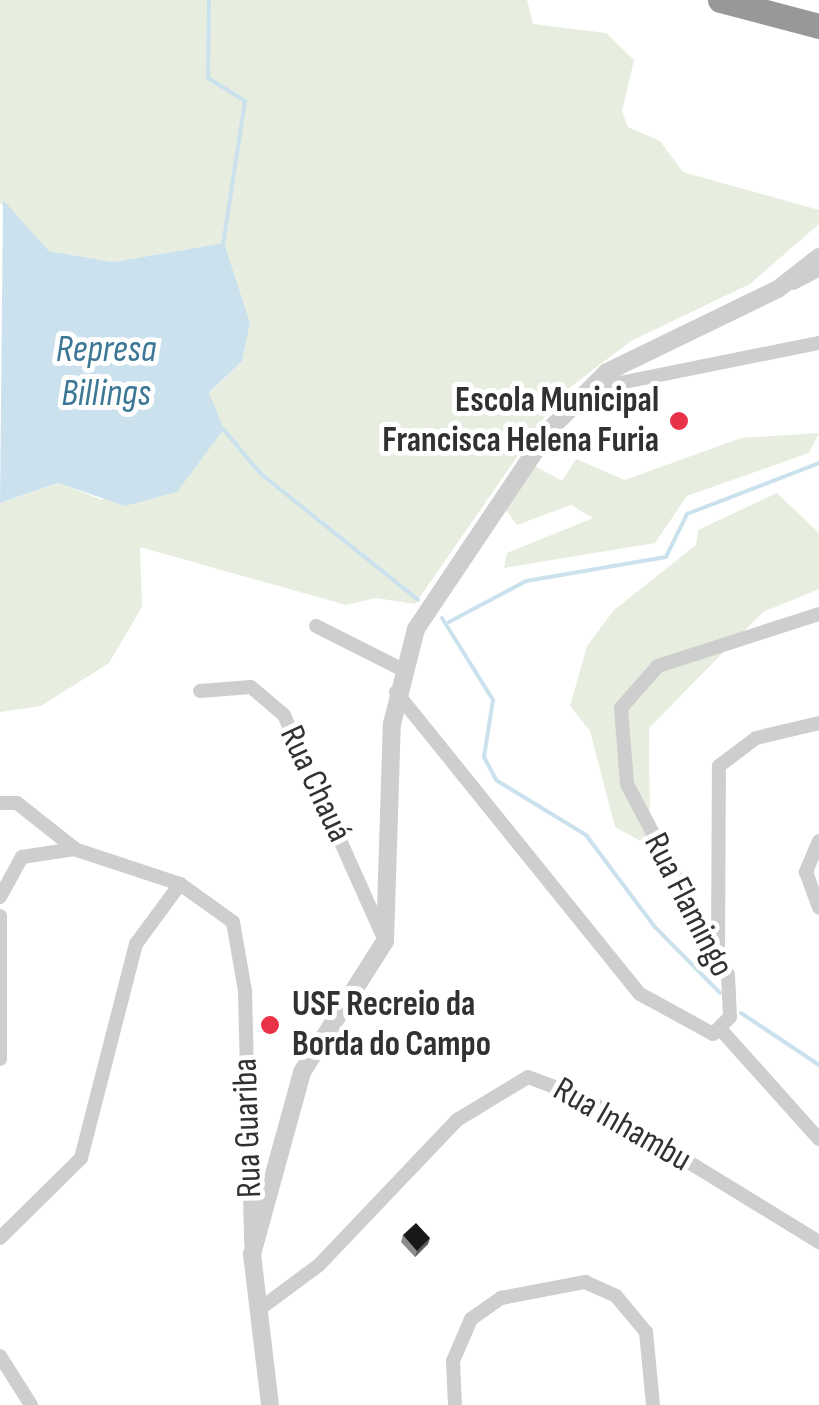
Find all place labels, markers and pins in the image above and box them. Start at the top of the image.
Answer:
place label: Escola Municipal Francisca Helena Furia [382,380,659,462]
marker: Escola Municipal Francisca Helena Furia [668,410,690,432]
place label: USF Recreio da Borda do Campo [292,984,491,1066]
marker: USF Recreio da Borda do Campo [257,1012,283,1038]

